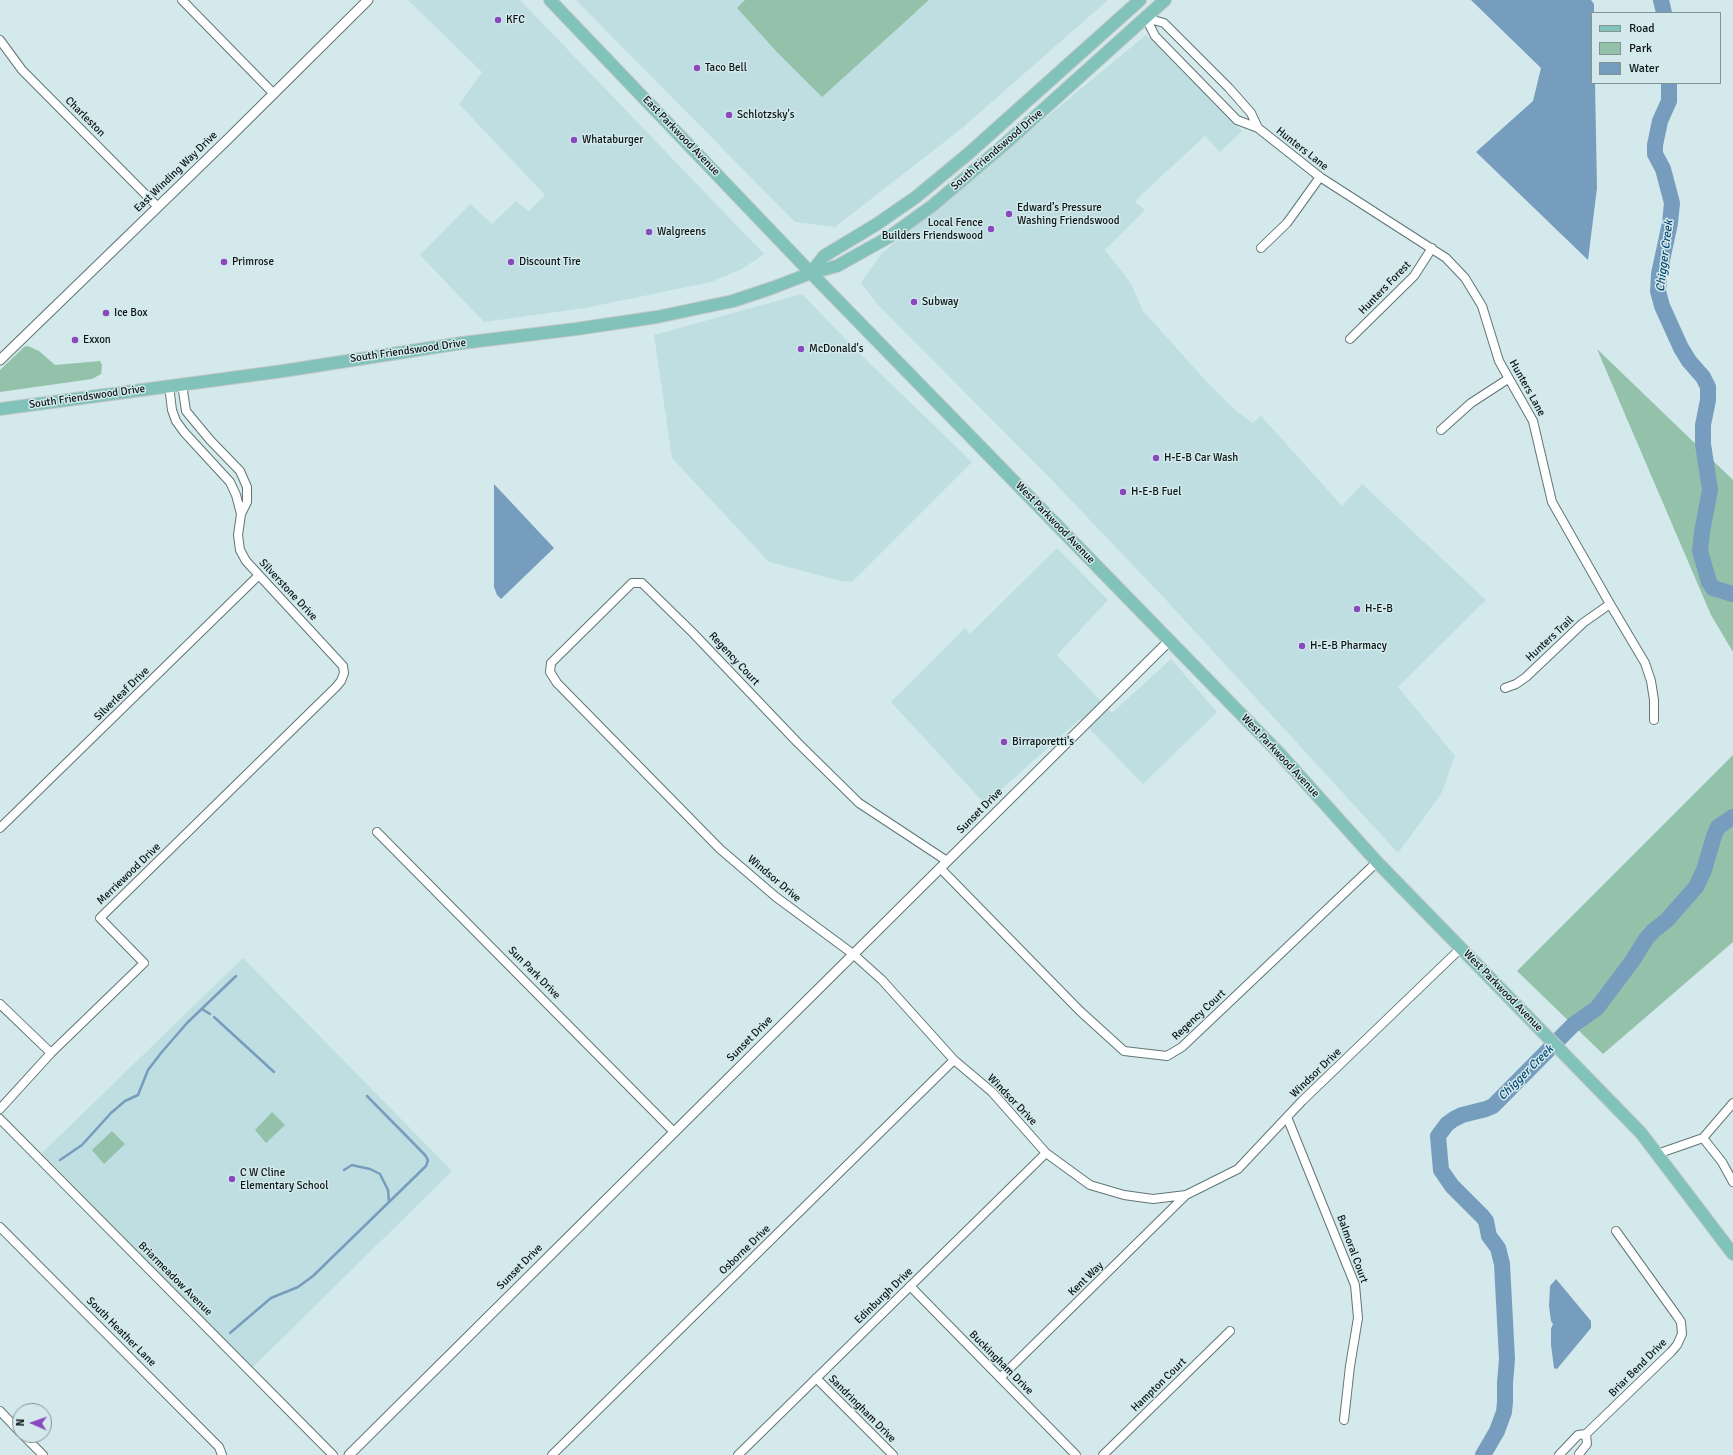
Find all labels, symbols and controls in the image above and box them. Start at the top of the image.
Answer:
legend [1591,12,1721,84]
place label: KFC [506,13,525,27]
marker: KFC [493,15,503,25]
text: Road [1629,21,1655,36]
text: Park [1629,41,1652,56]
place label: Taco Bell [705,61,747,75]
text: Water [1629,61,1659,76]
marker: Taco Bell [692,63,702,73]
street label: East Parkwood Avenue [639,93,723,179]
street label: Charleston [62,94,108,140]
street label: South Friendswood Drive [948,107,1046,193]
place label: Schlotzsky's [737,108,794,122]
marker: Schlotzsky's [724,110,734,120]
street label: Hunters Lane [1273,125,1331,173]
street label: East Winding Way Drive [132,129,220,215]
place label: Whataburger [582,133,643,147]
marker: Whataburger [569,135,579,145]
place label: Edward’s Pressure Washing Friendswood [1017,201,1119,227]
marker: Edward’s Pressure Washing Friendswood [1004,209,1014,219]
place label: Local Fence Builders Friendswood [882,216,983,242]
water label: Chigger Creek [1653,219,1677,293]
marker: Local Fence Builders Friendswood [986,224,996,234]
place label: Walgreens [657,225,706,239]
marker: Walgreens [644,227,654,237]
place label: Primrose [232,255,274,269]
place label: Discount Tire [519,255,581,269]
marker: Primrose [219,257,229,267]
marker: Discount Tire [506,257,516,267]
street label: Hunters Forest [1356,259,1414,317]
place label: Subway [922,295,958,309]
marker: Subway [909,297,919,307]
place label: Ice Box [114,306,148,320]
marker: Ice Box [101,308,111,318]
place label: Exxon [83,333,111,347]
marker: Exxon [70,335,80,345]
street label: South Friendswood Drive [349,336,467,366]
place label: McDonald's [809,342,864,356]
marker: McDonald's [796,344,806,354]
street label: Hunters Lane [1506,357,1548,419]
street label: South Friendswood Drive [28,382,146,412]
place label: H-E-B Car Wash [1164,451,1238,465]
marker: H-E-B Car Wash [1151,453,1161,463]
street label: West Parkwood Avenue [1013,479,1097,567]
place label: H-E-B Fuel [1131,485,1182,499]
marker: H-E-B Fuel [1118,487,1128,497]
street label: Silverstone Drive [256,556,320,624]
place label: H-E-B [1365,602,1393,616]
marker: H-E-B [1352,604,1362,614]
street label: Hunters Trail [1523,613,1577,665]
street label: Regency Court [706,629,762,689]
place label: H-E-B Pharmacy [1310,639,1387,653]
marker: H-E-B Pharmacy [1297,641,1307,651]
street label: Silverleaf Drive [92,664,152,724]
street label: West Parkwood Avenue [1238,712,1322,800]
place label: Birraporetti's [1012,735,1074,749]
marker: Birraporetti's [999,737,1009,747]
street label: Sunset Drive [954,785,1006,837]
street label: Merriewood Drive [95,840,163,908]
street label: Windsor Drive [745,853,803,905]
street label: Sun Park Drive [505,944,563,1002]
street label: West Parkwood Avenue [1461,947,1545,1035]
street label: Regency Court [1169,987,1229,1043]
street label: Sunset Drive [724,1013,776,1065]
water label: Chigger Creek [1495,1042,1557,1104]
street label: Windsor Drive [1288,1045,1344,1101]
street label: Windsor Drive [984,1072,1040,1128]
place label: C W Cline Elementary School [240,1166,328,1192]
marker: C W Cline Elementary School [227,1174,237,1184]
street label: Balmoral Court [1334,1213,1370,1285]
street label: Osborne Drive [717,1222,773,1278]
street label: Briarmeadow Avenue [135,1239,215,1319]
street label: Sunset Drive [494,1241,546,1293]
street label: Kent Way [1066,1259,1106,1299]
street label: Edinburgh Drive [852,1265,916,1327]
street label: South Heather Lane [83,1294,159,1370]
street label: Buckingham Drive [966,1328,1036,1398]
street label: Briar Bend Drive [1606,1336,1670,1400]
street label: Hampton Court [1129,1355,1189,1415]
street label: Sandringham Drive [826,1373,898,1445]
north arrow [12,1403,52,1443]
text: N [14,1419,27,1427]

